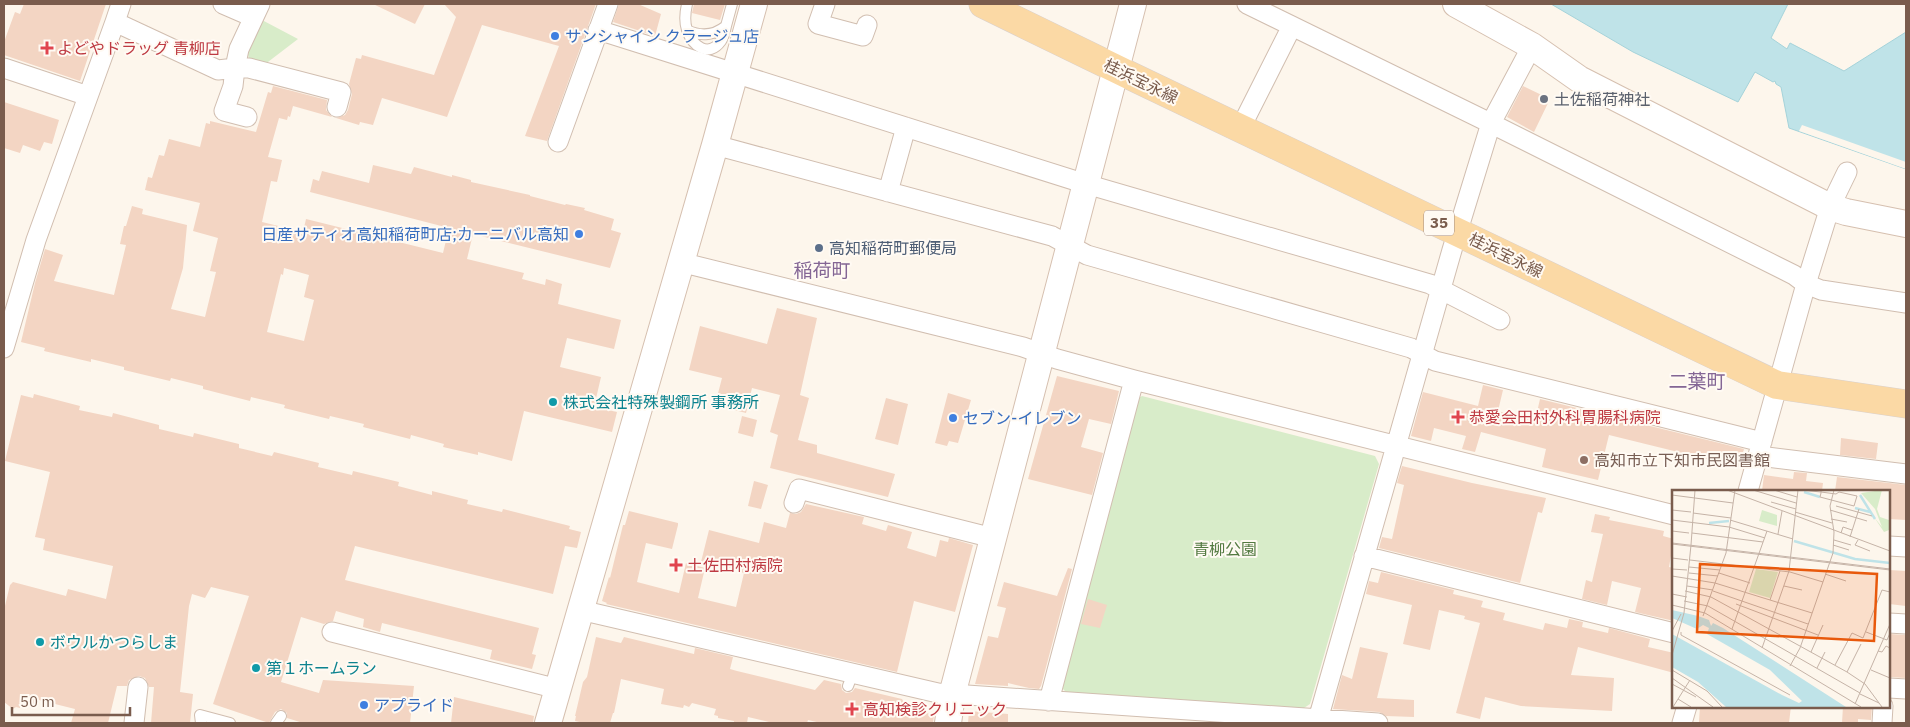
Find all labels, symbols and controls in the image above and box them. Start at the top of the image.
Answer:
place label: サンシャイン クラージュ店 [565,26,759,46]
marker: サンシャイン クラージュ店 [549,30,561,42]
place label: よどやドラッグ 青柳店 [57,38,221,58]
marker: よどやドラッグ 青柳店 [41,42,53,54]
street label: 桂浜宝永線 [1101,54,1181,108]
place label: 土佐稲荷神社 [1554,89,1650,109]
marker: 土佐稲荷神社 [1538,93,1550,105]
road number: 35 [1424,210,1454,236]
place label: 日産サティオ高知稲荷町店;カーニバル高知 [261,224,569,244]
marker: 日産サティオ高知稲荷町店;カーニバル高知 [573,228,585,240]
street label: 桂浜宝永線 [1466,228,1546,282]
place label: 高知稲荷町郵便局 [829,238,957,258]
marker: 高知稲荷町郵便局 [813,242,825,254]
district label: 稲荷町 [793,258,851,282]
district label: 二葉町 [1668,369,1726,393]
place label: 株式会社特殊製鋼所 事務所 [563,392,759,412]
marker: 株式会社特殊製鋼所 事務所 [547,396,559,408]
place label: 恭愛会田村外科胃腸科病院 [1469,407,1661,427]
place label: セブン-イレブン [963,408,1081,428]
marker: 恭愛会田村外科胃腸科病院 [1451,410,1465,424]
marker: セブン-イレブン [947,412,959,424]
place label: 高知市立下知市民図書館 [1594,450,1770,470]
marker: 高知市立下知市民図書館 [1578,454,1590,466]
inset map [1672,490,1890,707]
park label: 青柳公園 [1193,539,1257,559]
place label: 土佐田村病院 [687,555,783,575]
marker: 土佐田村病院 [669,558,683,572]
place label: ボウルかつらしま [50,632,178,652]
marker: ボウルかつらしま [34,636,46,648]
place label: 第１ホームラン [266,658,377,678]
marker: 第１ホームラン [250,662,262,674]
scale bar [12,684,130,716]
text: 50 m [20,692,55,711]
place label: アプライド [374,695,454,715]
marker: アプライド [358,699,370,711]
place label: 高知検診クリニック [863,699,1007,719]
marker: 高知検診クリニック [845,702,859,716]

